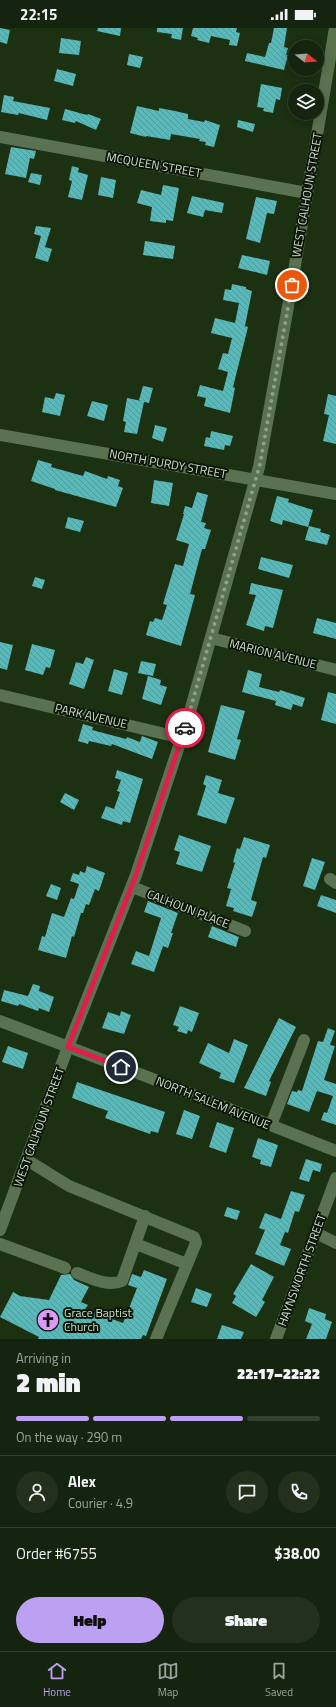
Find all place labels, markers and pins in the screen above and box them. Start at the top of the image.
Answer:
pin [275,268,309,302]
pin [104,1050,138,1084]
place label: Grace Baptist Church [64,1303,133,1336]
church icon: Grace Baptist Church [35,1307,61,1333]

